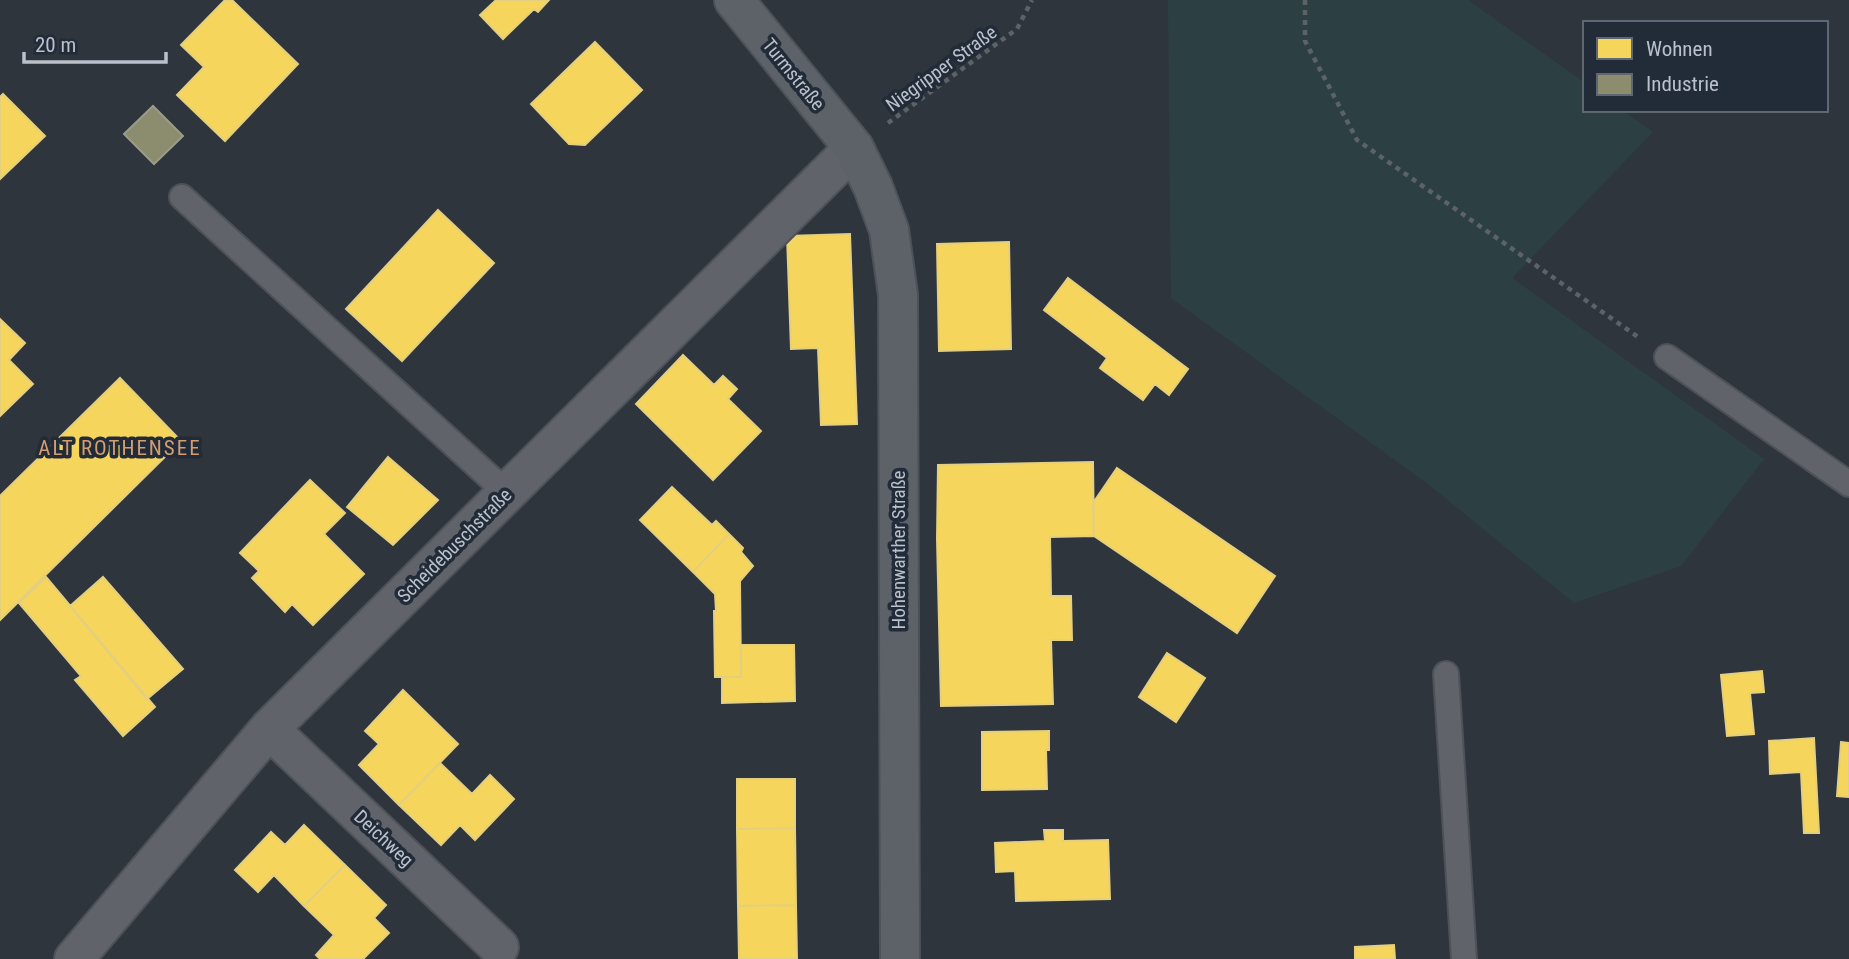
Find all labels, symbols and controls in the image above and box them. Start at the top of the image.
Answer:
street label: Niegripper Straße [881,20,1001,116]
scale bar [24,21,166,65]
legend [1583,21,1828,112]
text: 20 m [35,33,76,57]
street label: Turmstraße [758,34,830,115]
text: Wohnen [1646,37,1713,61]
text: Industrie [1646,72,1719,96]
district label: ALT ROTHENSEE [38,436,202,460]
street label: Hohenwarther Straße [887,470,910,629]
street label: Scheidebuschstraße [392,483,516,607]
street label: Deichweg [349,805,418,872]

